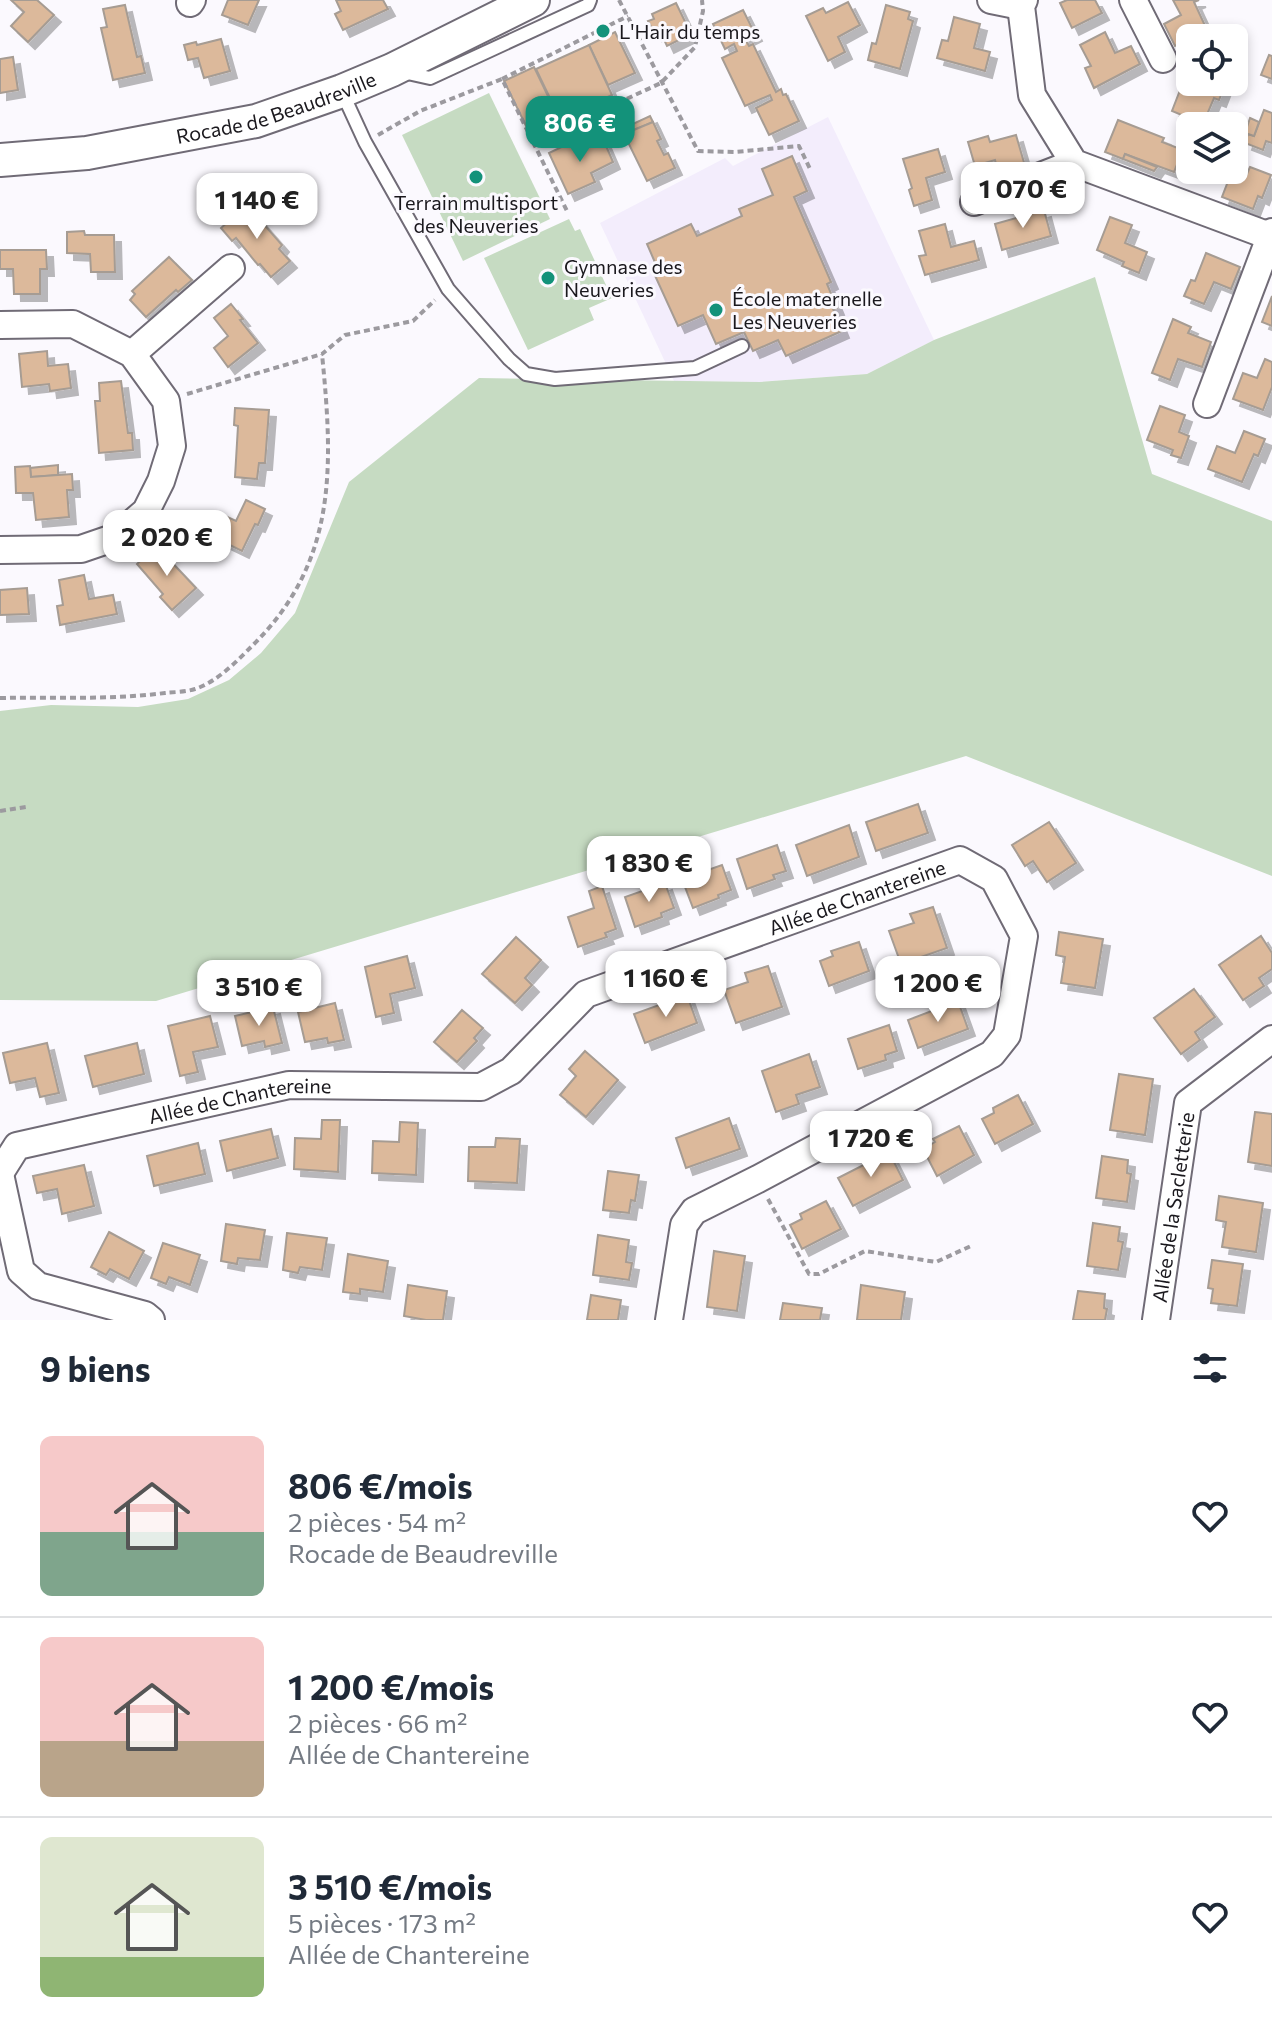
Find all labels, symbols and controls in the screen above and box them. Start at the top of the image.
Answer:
place label: L'Hair du temps [619,19,760,43]
marker: L'Hair du temps [594,22,612,40]
map controls [1176,24,1248,184]
button: locate [1176,24,1248,96]
street label: Rocade de Beaudreville [174,66,379,148]
pin: 806 € [524,96,636,164]
text: 806 € [544,106,616,137]
button: layers [1176,112,1248,184]
pin: 1 070 € [949,162,1097,230]
marker: Terrain multisport des Neuveries [467,168,485,186]
text: 1 070 € [979,172,1067,203]
pin: 1 140 € [183,173,331,241]
text: 1 140 € [215,183,300,214]
place label: Terrain multisport des Neuveries [394,190,558,237]
place label: Gymnase des Neuveries [564,254,683,301]
marker: Gymnase des Neuveries [539,269,557,287]
place label: École maternelle Les Neuveries [732,286,882,333]
marker: École maternelle Les Neuveries [707,301,725,319]
pin: 2 020 € [93,510,241,578]
text: 2 020 € [121,520,213,551]
pin: 1 830 € [575,836,723,904]
text: 1 830 € [605,846,693,877]
street label: Allée de Chantereine [765,854,949,940]
pin: 1 160 € [592,951,740,1019]
pin: 1 200 € [864,956,1012,1024]
pin: 3 510 € [185,960,333,1028]
text: 1 160 € [623,961,709,992]
text: 1 200 € [893,966,983,997]
text: 3 510 € [215,970,303,1001]
street label: Allée de Chantereine [146,1073,331,1128]
street label: Allée de la Sacletterie [1147,1110,1199,1304]
pin: 1 720 € [797,1111,945,1179]
text: 1 720 € [828,1121,914,1152]
icon: filters [1188,1346,1232,1390]
text: 9 biens [40,1347,150,1389]
text: 806 €/mois [288,1464,473,1506]
icon: home [104,1468,200,1564]
icon: heart [1188,1494,1232,1538]
text: 2 pièces · 54 m² [288,1506,466,1537]
text: Rocade de Beaudreville [288,1537,558,1568]
text: 1 200 €/mois [288,1665,494,1707]
icon: home [104,1669,200,1765]
icon: heart [1188,1695,1232,1739]
text: 2 pièces · 66 m² [288,1707,467,1738]
text: Allée de Chantereine [288,1738,530,1769]
text: 3 510 €/mois [288,1865,492,1907]
icon: home [104,1869,200,1965]
icon: heart [1188,1895,1232,1939]
text: 5 pièces · 173 m² [288,1907,476,1938]
text: Allée de Chantereine [288,1938,530,1969]

